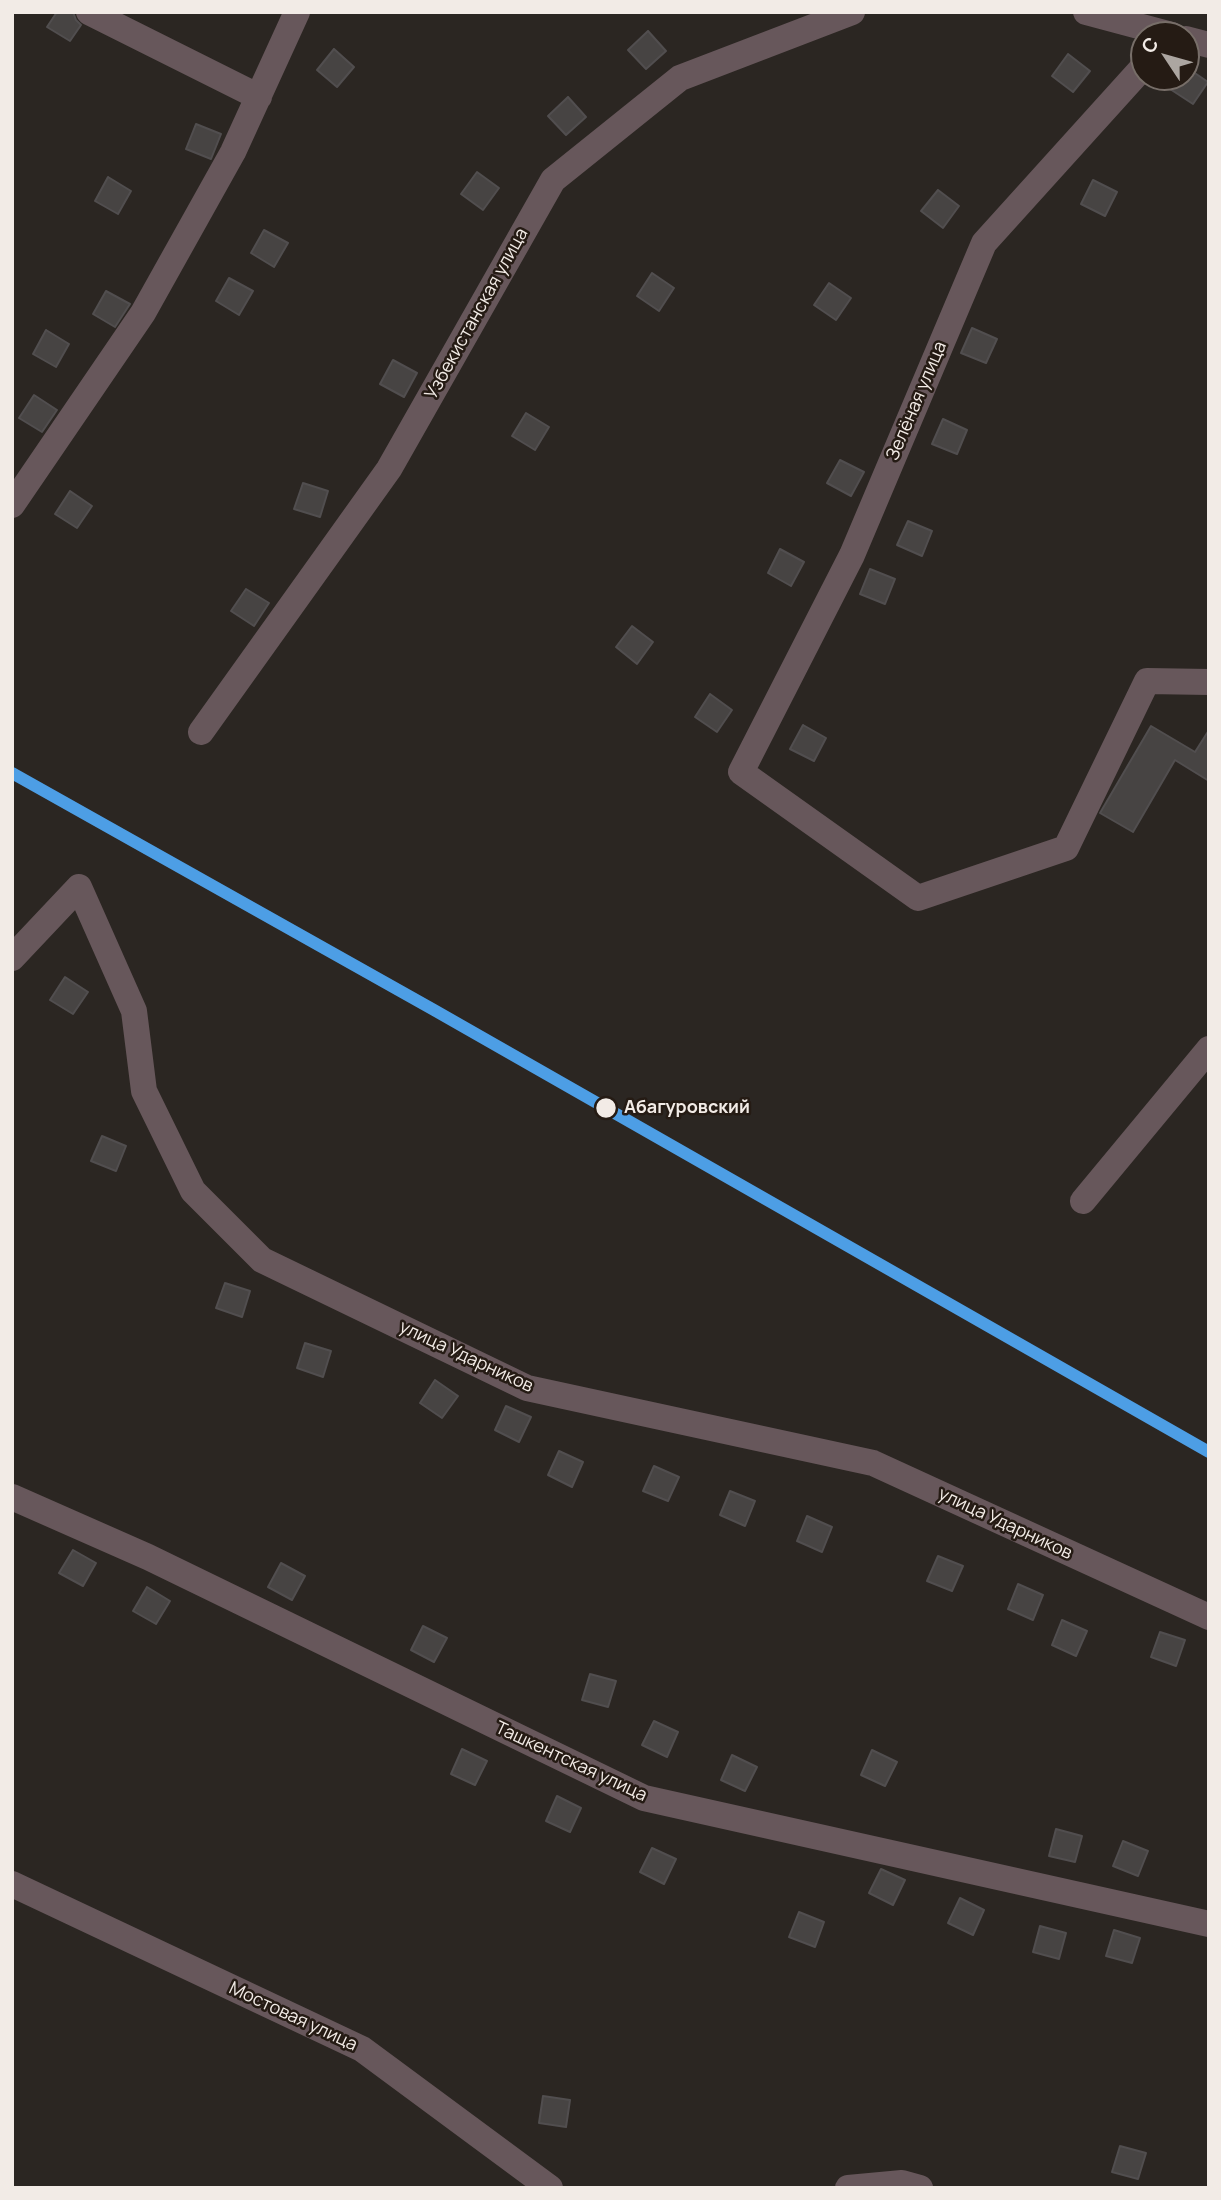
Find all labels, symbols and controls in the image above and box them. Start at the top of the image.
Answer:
north arrow [1130,21,1200,91]
text: С [1135,32,1164,58]
street label: Узбекистанская улица [421,225,533,403]
street label: Зелёная улица [882,338,952,464]
marker: Абагуровский [594,1096,618,1120]
place label: Абагуровский [624,1097,750,1119]
street label: улица Ударников [395,1316,537,1398]
street label: улица Ударников [934,1483,1076,1565]
street label: Ташкентская улица [492,1717,650,1807]
street label: Мостовая улица [225,1978,361,2056]

